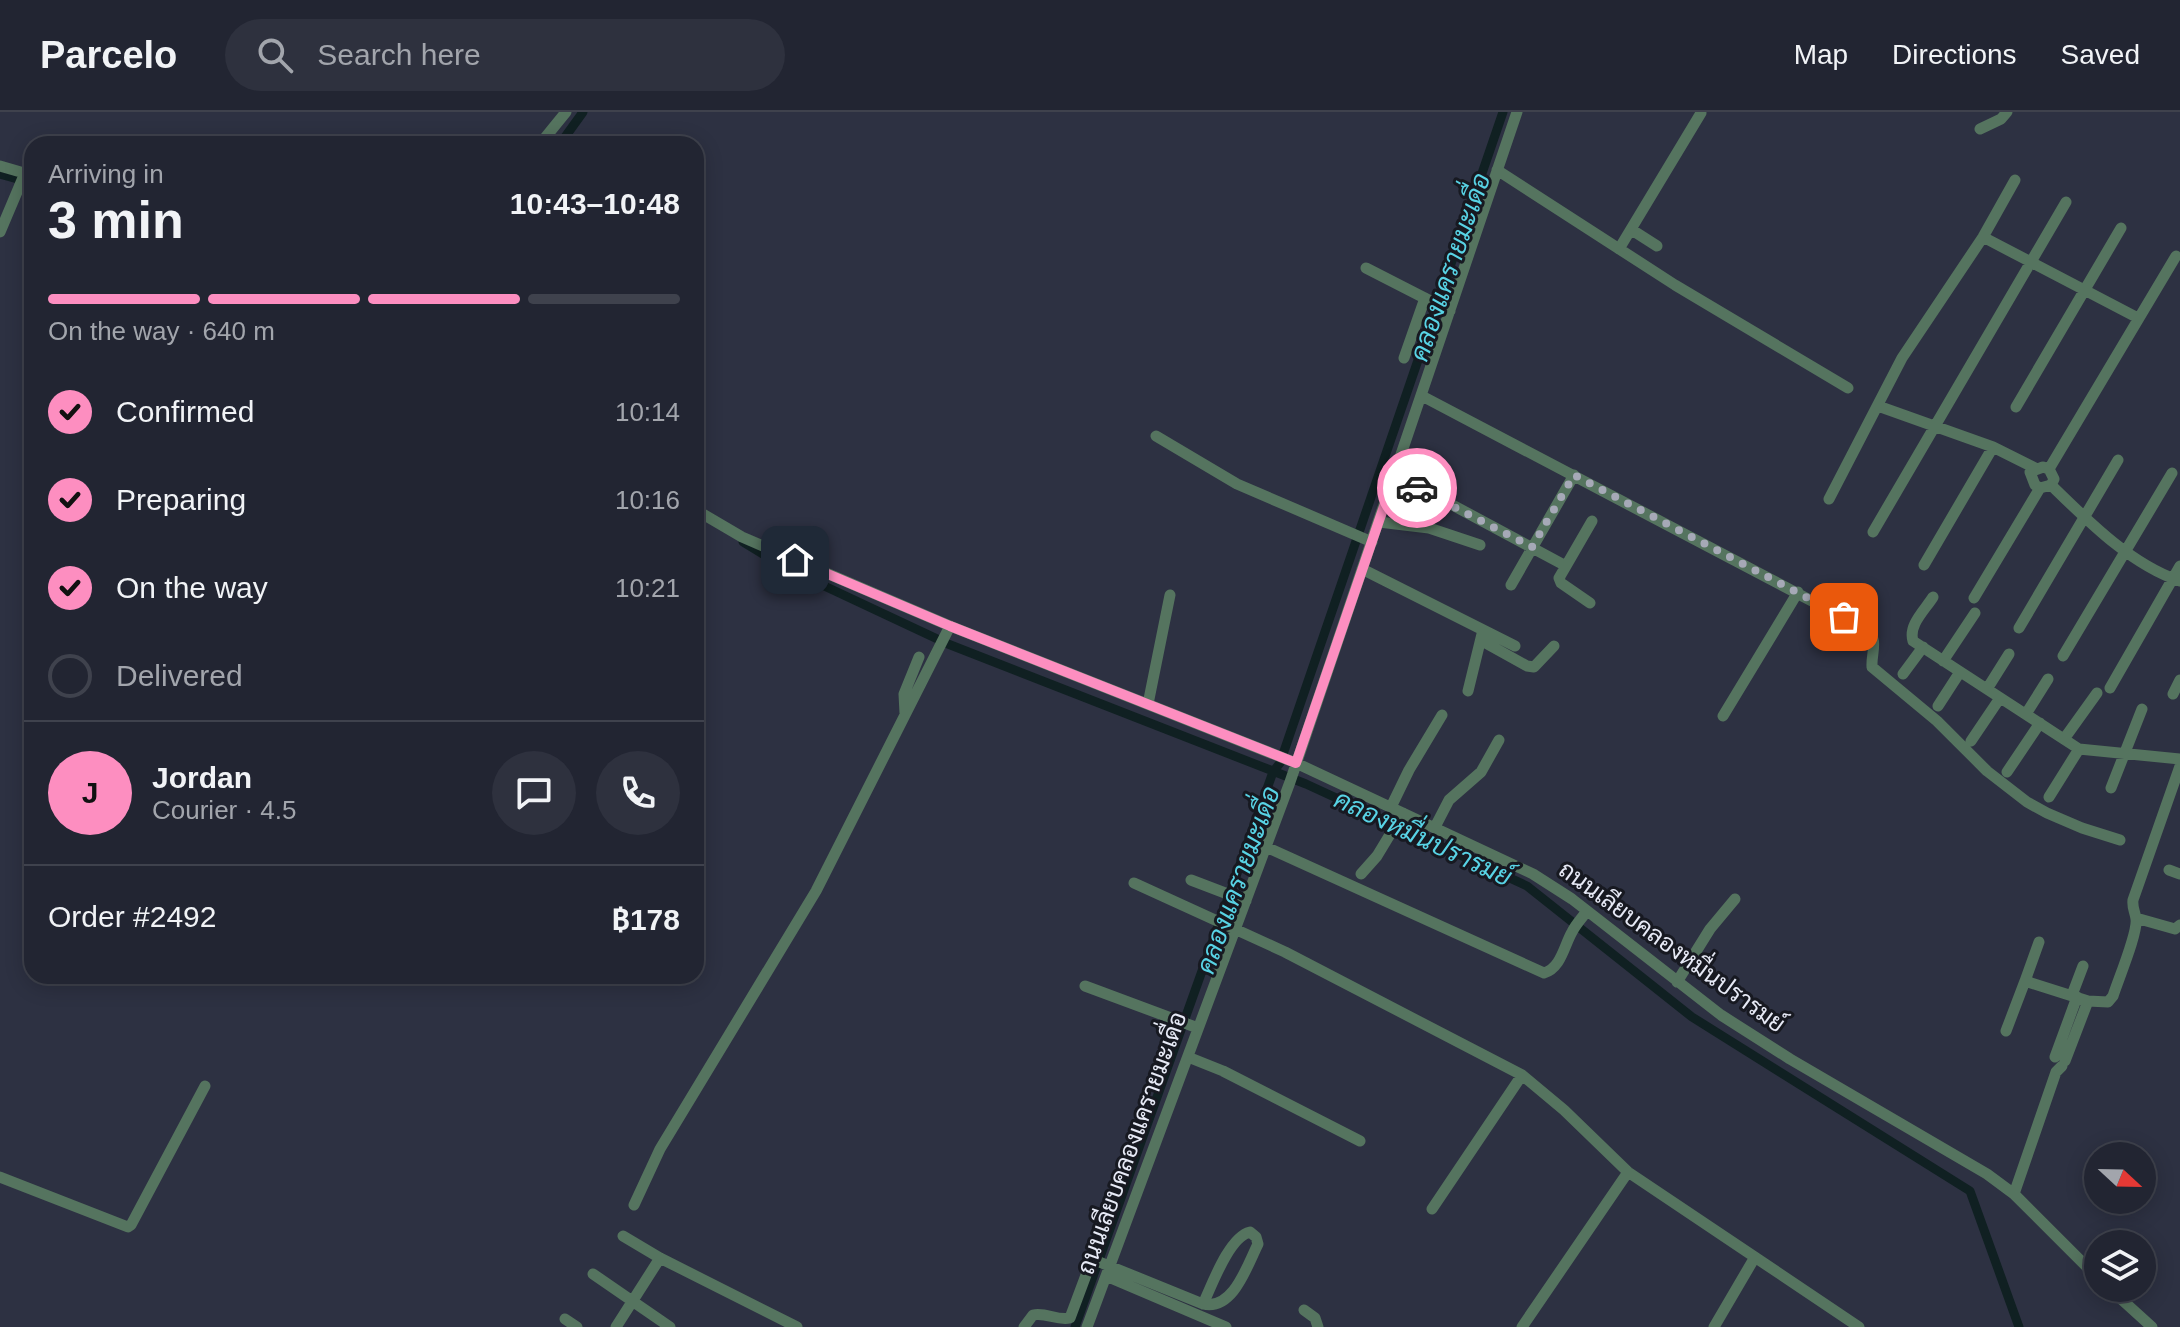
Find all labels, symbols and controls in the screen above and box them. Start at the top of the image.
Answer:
search box [225,19,785,91]
icon: search [253,33,297,77]
text: Parcelo [40,34,177,76]
text: Search here [317,38,481,71]
text: Map [1794,39,1848,70]
text: Directions [1892,39,2017,70]
text: Saved [2061,39,2140,70]
text: Arriving in [48,159,164,189]
water label: คลองแครายมะเดื่อ [1397,167,1496,365]
text: 10:43–10:48 [510,187,680,220]
text: 3 min [48,191,184,249]
text: On the way · 640 m [48,316,275,346]
icon: check [48,390,92,434]
text: Confirmed [116,395,254,428]
text: 10:14 [615,397,680,427]
courier [1377,448,1457,528]
icon: car [1395,466,1439,510]
icon: check [48,478,92,522]
text: Preparing [116,483,246,516]
text: 10:16 [615,485,680,515]
pin [761,526,829,594]
icon: home [773,538,817,582]
icon: check [48,566,92,610]
text: On the way [116,571,268,604]
text: 10:21 [615,573,680,603]
pin [1810,583,1878,651]
icon: bag [1822,595,1866,639]
text: Delivered [116,659,243,692]
button: chat [492,751,576,835]
button: phone [596,751,680,835]
text: Jordan [152,761,252,794]
text: J [82,776,98,809]
water label: คลองหมื่นปรารมย์ [1329,777,1523,894]
water label: คลองแครายมะเดื่อ [1184,780,1286,978]
text: Courier · 4.5 [152,795,297,825]
street label: ถนนเลียบคลองหมื่นปรารมย์ [1554,850,1795,1038]
text: Order #2492 [48,900,216,933]
text: ฿178 [612,903,680,936]
street label: ถนนเลียบคลองแครายมะเดื่อ [1065,1006,1192,1278]
north arrow [2084,1142,2156,1214]
map controls [2084,1142,2156,1302]
button: layers [2084,1230,2156,1302]

